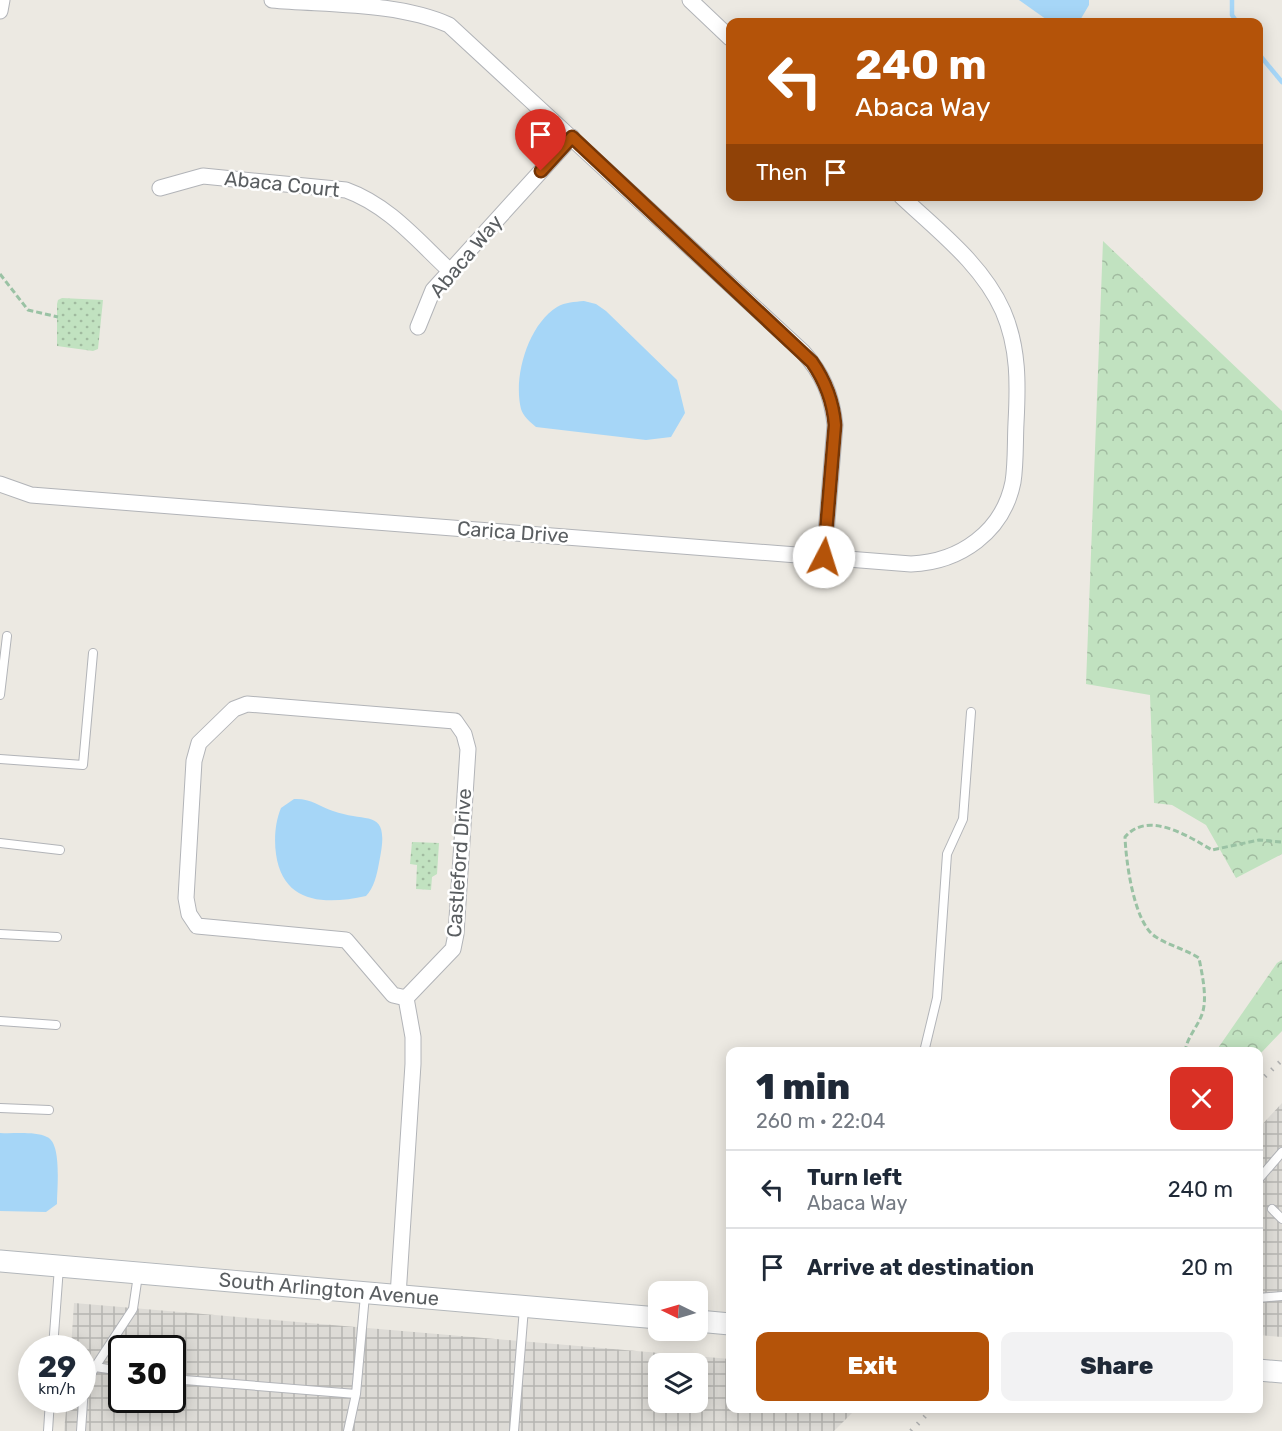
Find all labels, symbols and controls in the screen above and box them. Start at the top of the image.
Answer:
text: 240 m [855,40,987,90]
icon: left [756,42,834,120]
text: Abaca Way [855,91,991,123]
pin [515,109,566,171]
icon: arrive [524,118,557,151]
icon: arrive [819,156,852,189]
text: Then [756,159,807,186]
street label: Abaca Court [223,166,341,202]
street label: Abaca Way [425,210,507,302]
street label: Carica Drive [456,516,570,548]
position arrow [792,525,856,589]
street label: Castleford Drive [442,788,476,938]
text: 1 min [756,1065,850,1108]
button: close [1170,1067,1233,1130]
text: 260 m · 22:04 [756,1109,885,1133]
text: Turn left [807,1164,902,1191]
icon: left [756,1173,789,1206]
text: 240 m [1168,1176,1233,1203]
text: Abaca Way [807,1191,907,1215]
icon: arrive [756,1251,789,1284]
text: Arrive at destination [807,1254,1034,1281]
text: 20 m [1181,1254,1233,1281]
street label: South Arlington Avenue [218,1267,440,1311]
north arrow [648,1281,708,1341]
map controls [648,1281,708,1413]
button: Exit [756,1332,989,1401]
button: Share [1001,1332,1233,1401]
speed limit sign: 30 [108,1335,186,1413]
text: 29 [38,1349,76,1385]
button: layers [648,1353,708,1413]
text: km/h [38,1380,76,1398]

